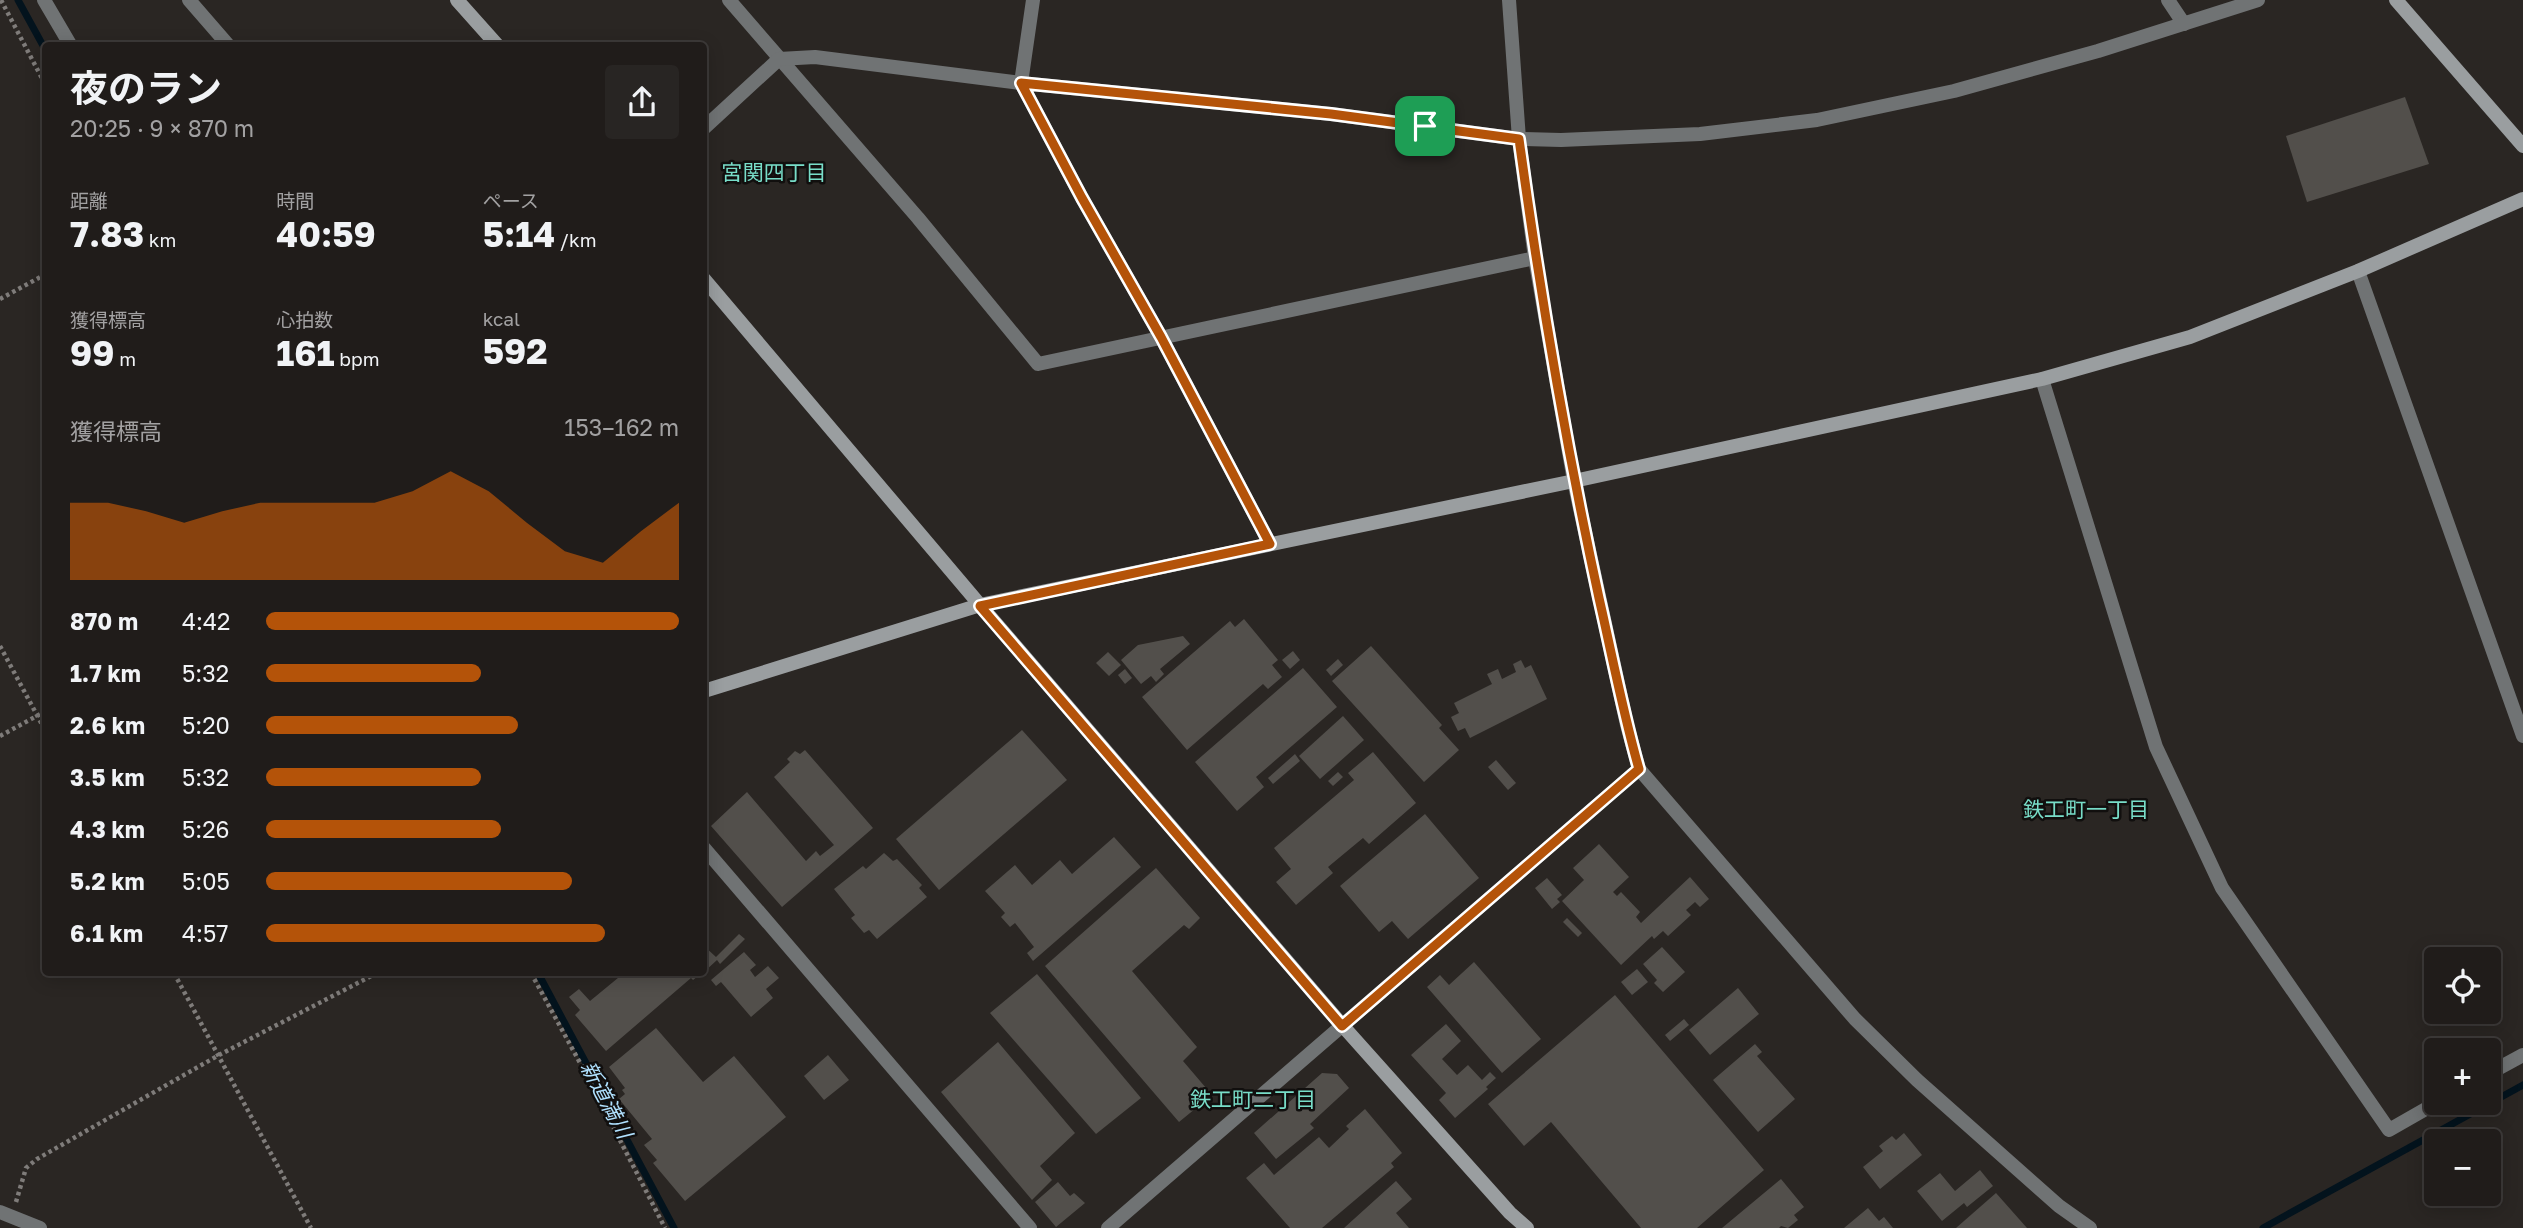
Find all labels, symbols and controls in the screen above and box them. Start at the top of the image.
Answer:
text: 夜のラン [70,65,222,110]
button: share [605,65,679,139]
pin [1395,96,1455,156]
icon: arrive [1406,107,1444,145]
text: 20:25 · 9 × 870 m [70,114,254,142]
district label: 宮関四丁目 [722,159,827,185]
text: 距離 [70,189,108,212]
text: 時間 [276,189,314,212]
text: ペース [483,189,539,212]
text: 7.83 [70,213,144,255]
text: 40:59 [276,213,376,255]
text: 5:14 [483,213,555,255]
text: km [144,228,176,251]
text: /km [555,228,597,251]
text: kcal [483,307,520,330]
text: 獲得標高 [70,308,146,331]
text: 心拍数 [276,308,333,331]
text: 592 [483,330,548,372]
text: 99 [70,332,114,374]
text: 161 [276,332,335,374]
text: m [114,347,136,370]
text: bpm [335,347,380,370]
text: 153–162 m [564,413,679,441]
text: 獲得標高 [70,417,162,445]
text: 870 m [70,607,138,635]
text: 4:42 [182,607,230,635]
text: 1.7 km [70,659,141,687]
text: 5:32 [182,659,229,687]
text: 2.6 km [70,711,145,739]
text: 5:20 [182,711,230,739]
text: 3.5 km [70,763,145,791]
text: 5:32 [182,763,229,791]
district label: 鉄工町一丁目 [2023,796,2149,822]
text: 4.3 km [70,815,145,843]
text: 5:26 [182,815,230,843]
text: 5.2 km [70,867,145,895]
text: 5:05 [182,867,230,895]
text: 6.1 km [70,919,143,947]
text: 4:57 [182,919,228,947]
map controls [2424,947,2501,1206]
button: locate [2424,947,2501,1024]
button: + [2424,1038,2501,1115]
water label: 新道満川 [576,1056,639,1144]
district label: 鉄工町二丁目 [1190,1086,1316,1112]
button: − [2424,1129,2501,1206]

